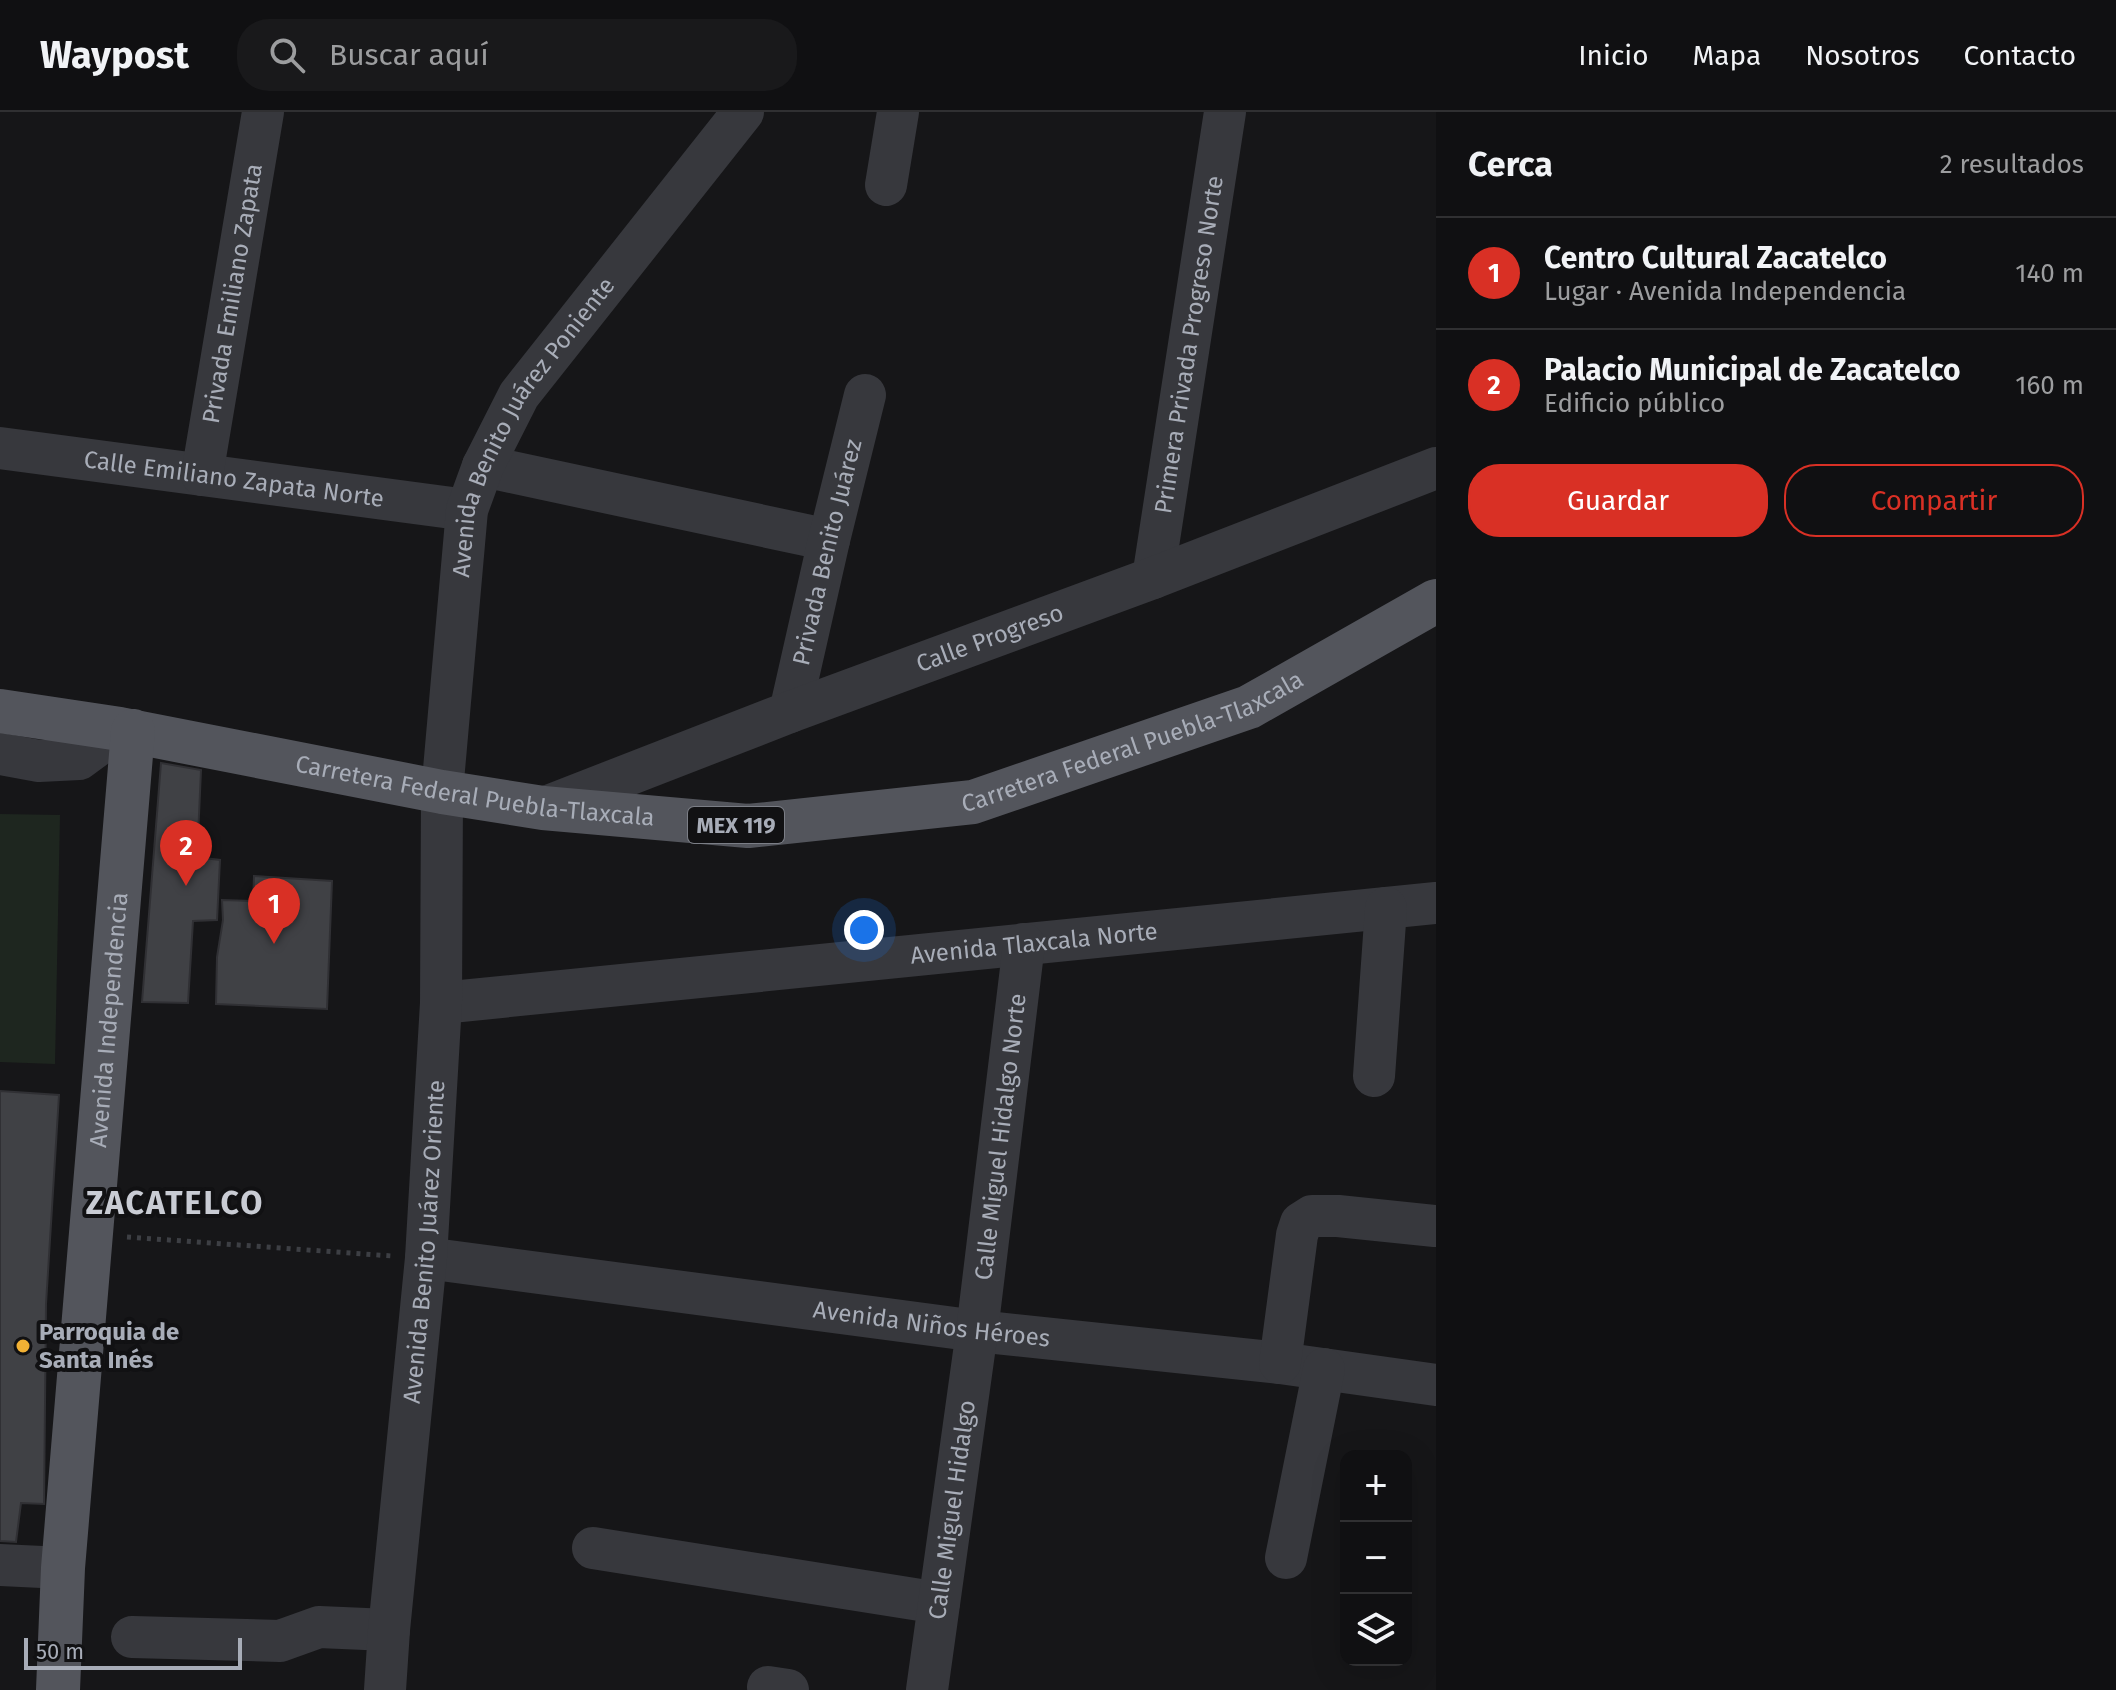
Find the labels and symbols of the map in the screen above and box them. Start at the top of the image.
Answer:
street label: Privada Emiliano Zapata [197,162,268,426]
street label: Primera Privada Progreso Norte [1149,174,1229,516]
street label: Avenida Benito Juárez Poniente [447,272,621,578]
street label: Privada Benito Juárez [787,436,867,668]
street label: Calle Emiliano Zapata Norte [82,445,386,513]
street label: Calle Progreso [912,598,1067,678]
street label: Carretera Federal Puebla-Tlaxcala [960,665,1308,817]
street label: Carretera Federal Puebla-Tlaxcala [293,750,656,832]
road number: MEX 119 [688,807,784,843]
pin: 2 [160,820,212,886]
pin: 1 [248,878,300,944]
street label: Avenida Independencia [84,891,133,1149]
your location [844,910,884,950]
street label: Avenida Tlaxcala Norte [909,917,1159,970]
street label: Calle Miguel Hidalgo Norte [969,992,1032,1282]
street label: Avenida Benito Juárez Oriente [398,1079,450,1405]
district label: ZACATELCO [86,1184,264,1222]
street label: Avenida Niños Héroes [812,1295,1051,1353]
place label: Parroquia de Santa Inés [39,1318,179,1374]
marker: Parroquia de Santa Inés [14,1337,32,1355]
street label: Calle Miguel Hidalgo [923,1398,981,1621]
scale bar [24,1634,242,1670]

